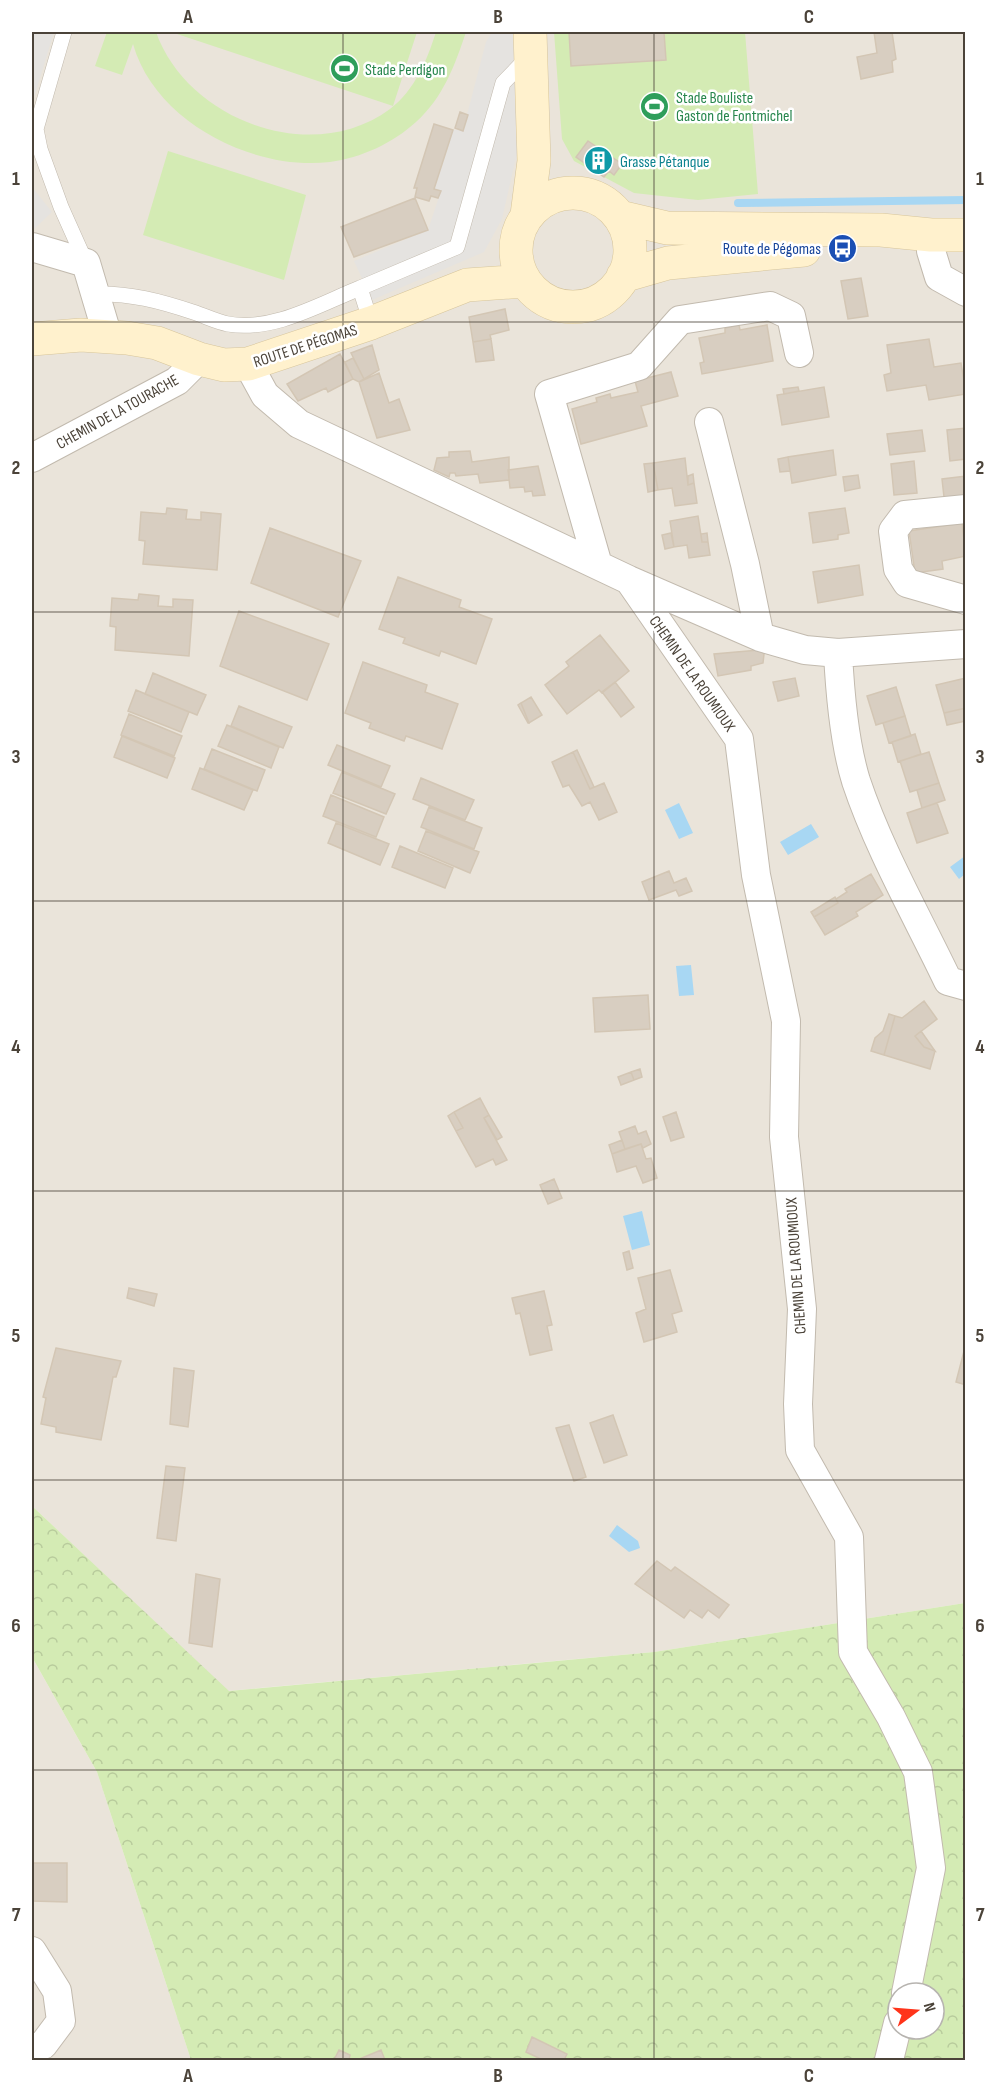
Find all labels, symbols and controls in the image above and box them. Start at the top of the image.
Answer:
text: A [182,5,193,29]
text: B [493,5,503,29]
text: C [804,5,814,29]
sports icon: Stade Perdigon [328,53,360,85]
place label: Stade Perdigon [365,61,445,80]
place label: Stade Bouliste Gaston de Fontmichel [676,89,792,126]
sports icon: Stade Bouliste Gaston de Fontmichel [639,90,671,122]
building icon: Grasse Pétanque [583,145,615,177]
place label: Grasse Pétanque [620,153,710,172]
text: 1 [12,167,20,191]
text: 1 [976,167,984,191]
bus stop icon: Route de Pégomas [826,232,858,264]
place label: Route de Pégomas [723,240,821,259]
street label: ROUTE DE PÉGOMAS [251,321,360,372]
street label: CHEMIN DE LA TOURACHE [53,371,182,454]
text: 2 [12,456,20,480]
text: 2 [976,456,984,480]
street label: CHEMIN DE LA ROUMIOUX [645,612,739,736]
text: 3 [12,745,21,769]
text: 3 [976,745,985,769]
text: 4 [11,1035,21,1059]
text: 4 [975,1035,985,1059]
street label: CHEMIN DE LA ROUMIOUX [782,1197,811,1335]
text: 5 [12,1324,21,1348]
text: 5 [976,1324,985,1348]
text: 6 [11,1614,21,1638]
text: 6 [975,1614,985,1638]
text: 7 [12,1903,21,1927]
text: 7 [976,1903,985,1927]
north arrow [886,1981,946,2041]
text: N [919,2001,939,2014]
text: A [182,2064,193,2088]
text: B [493,2064,503,2088]
text: C [804,2064,814,2088]

